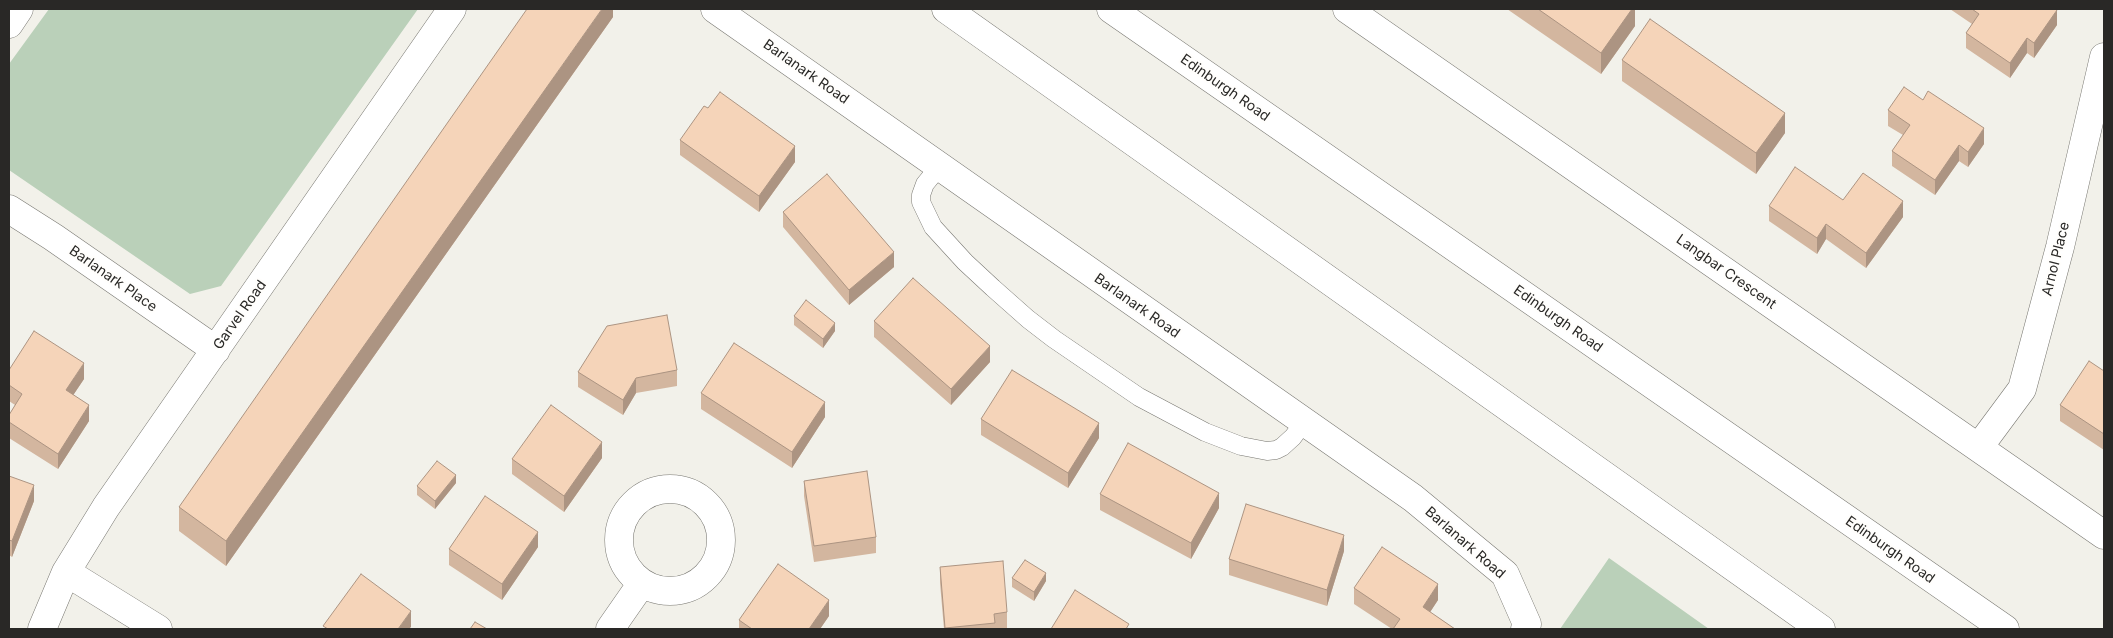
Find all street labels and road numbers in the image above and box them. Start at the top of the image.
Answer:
street label: Barlanark Road [760,36,852,108]
street label: Edinburgh Road [1177,51,1273,125]
street label: Arnol Place [2039,220,2073,298]
street label: Langbar Crescent [1673,231,1779,313]
street label: Barlanark Place [66,242,160,316]
street label: Barlanark Road [1091,270,1183,342]
street label: Garvel Road [210,277,270,353]
street label: Edinburgh Road [1510,282,1606,356]
street label: Barlanark Road [1421,504,1509,582]
street label: Edinburgh Road [1842,513,1938,587]

